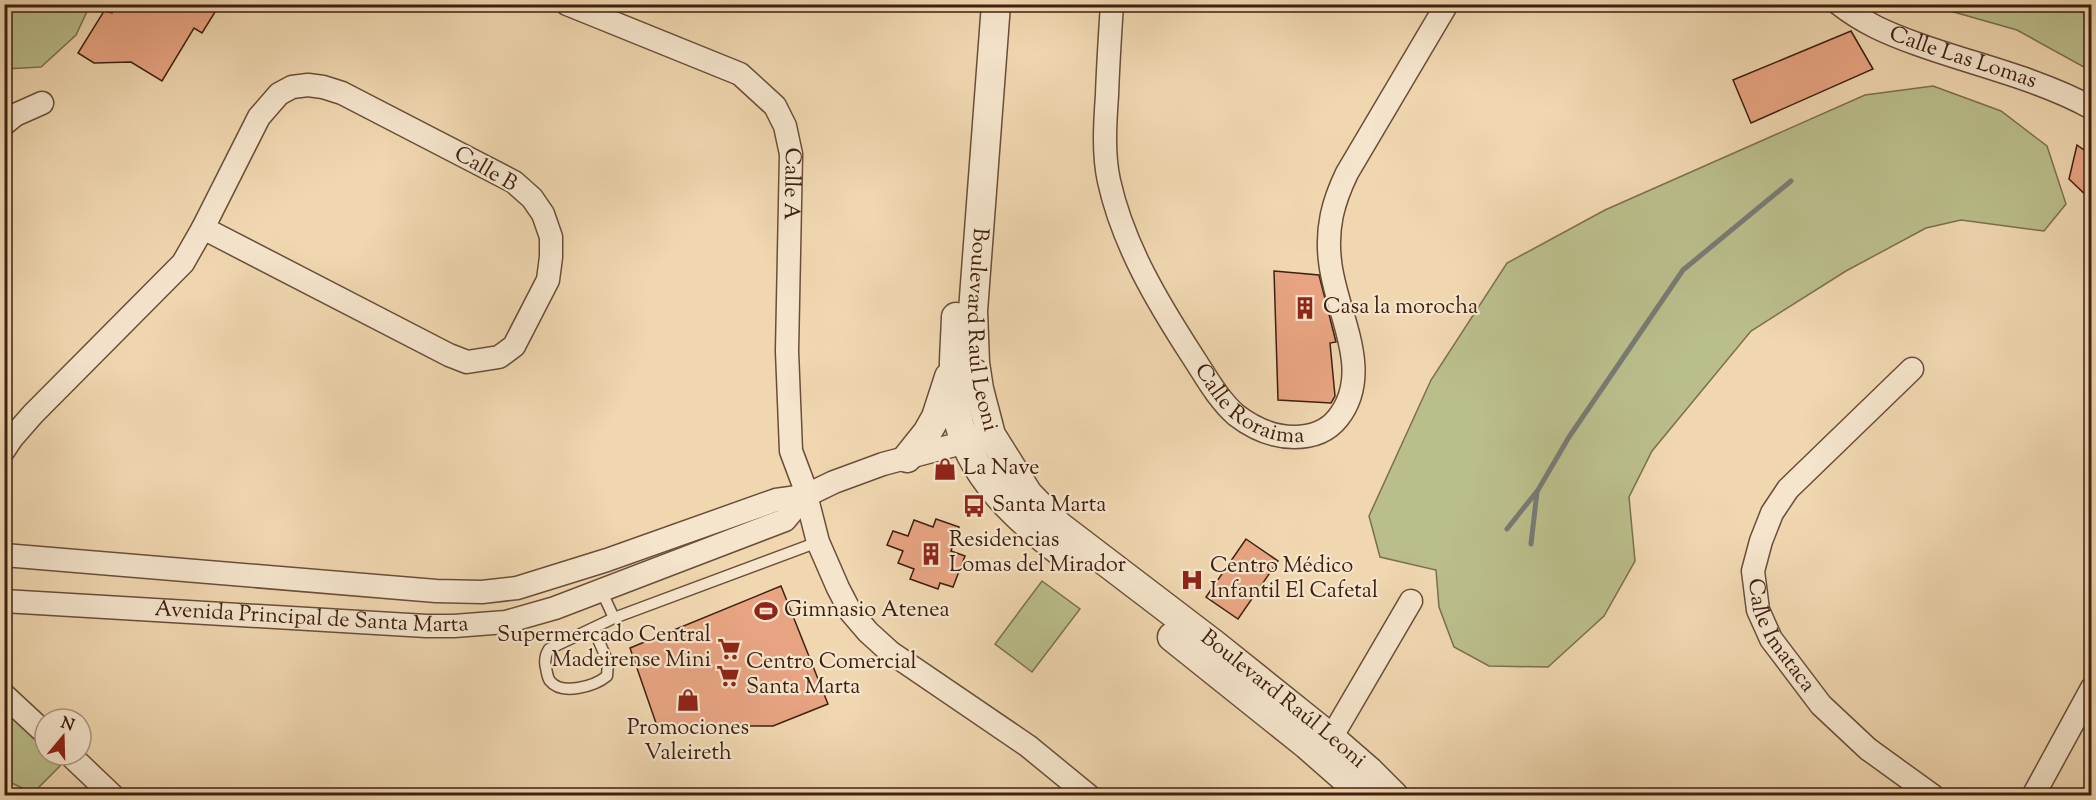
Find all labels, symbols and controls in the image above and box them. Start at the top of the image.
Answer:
street label: Calle Las Lomas [1884,19,2041,98]
street label: Calle B [447,139,523,201]
street label: Calle A [774,147,807,221]
street label: Boulevard Raúl Leoni [957,227,1005,435]
place label: Casa la morocha [1323,292,1478,324]
building icon: Casa la morocha [1292,295,1318,321]
street label: Calle Roraima [1185,358,1305,453]
place label: La Nave [963,453,1040,485]
shop icon: La Nave [932,456,958,482]
place label: Santa Marta [992,490,1106,522]
bus stop icon: Santa Marta [961,493,987,519]
place label: Residencias Lomas del Mirador [949,525,1126,582]
building icon: Residencias Lomas del Mirador [918,541,944,567]
place label: Centro Médico Infantil El Cafetal [1210,551,1378,608]
hospital icon: Centro Médico Infantil El Cafetal [1179,567,1205,593]
street label: Calle Imataca [1738,577,1822,700]
street label: Avenida Principal de Santa Marta [153,594,470,642]
place label: Gimnasio Atenea [784,595,950,627]
sports icon: Gimnasio Atenea [753,598,779,624]
place label: Supermercado Central Madeirense Mini [497,620,711,677]
street label: Boulevard Raúl Leoni [1193,623,1372,777]
supermarket icon: Supermercado Central Madeirense Mini [716,636,742,662]
place label: Centro Comercial Santa Marta [746,647,917,704]
supermarket icon: Centro Comercial Santa Marta [715,663,741,689]
shop icon: Promociones Valeireth [675,687,701,713]
north arrow [33,707,93,767]
text: N [57,712,77,738]
place label: Promociones Valeireth [627,713,749,770]

